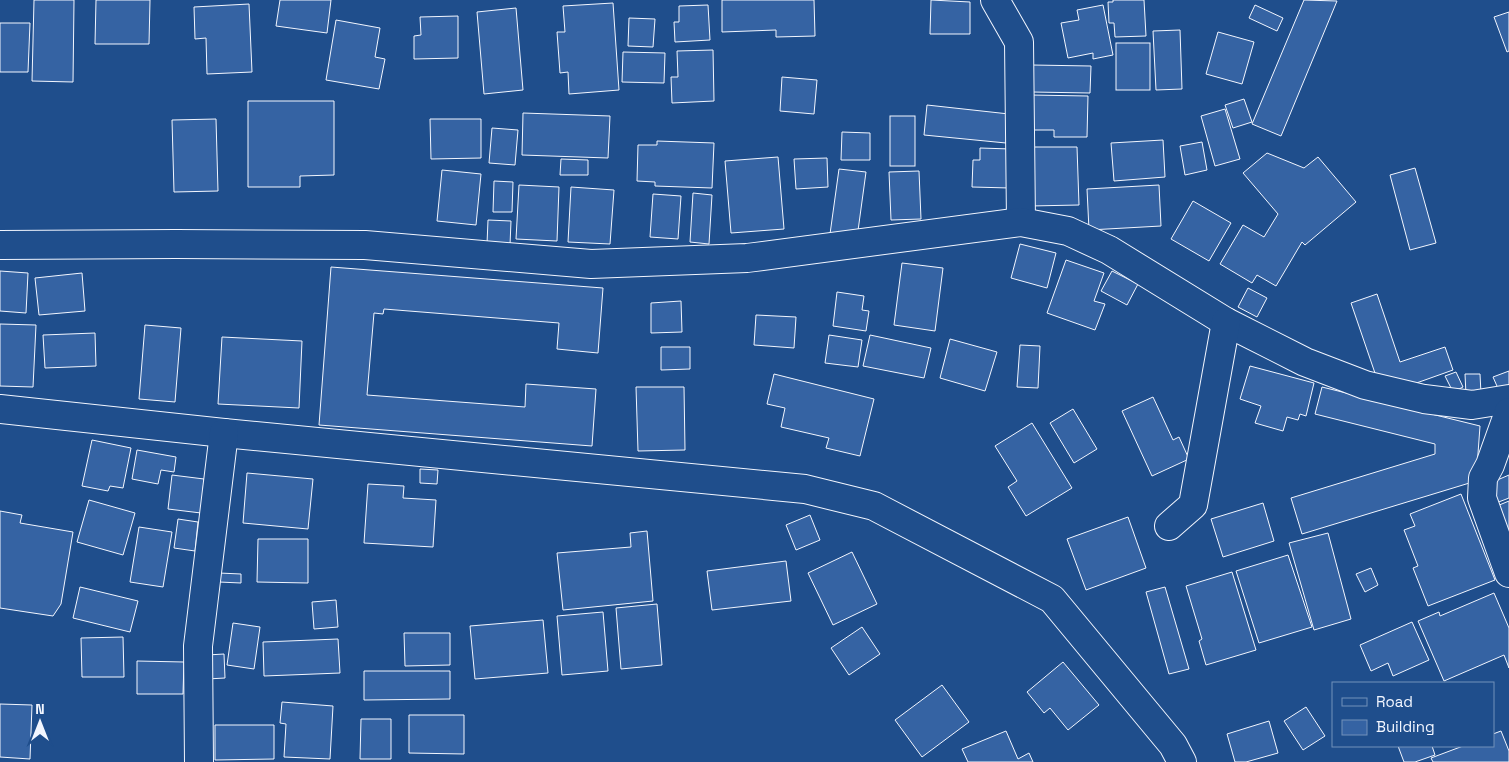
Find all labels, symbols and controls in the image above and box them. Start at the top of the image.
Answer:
legend [1332,682,1494,747]
text: Road [1376,692,1413,711]
north arrow [15,697,65,747]
text: N [35,700,45,718]
text: Building [1376,717,1435,736]

